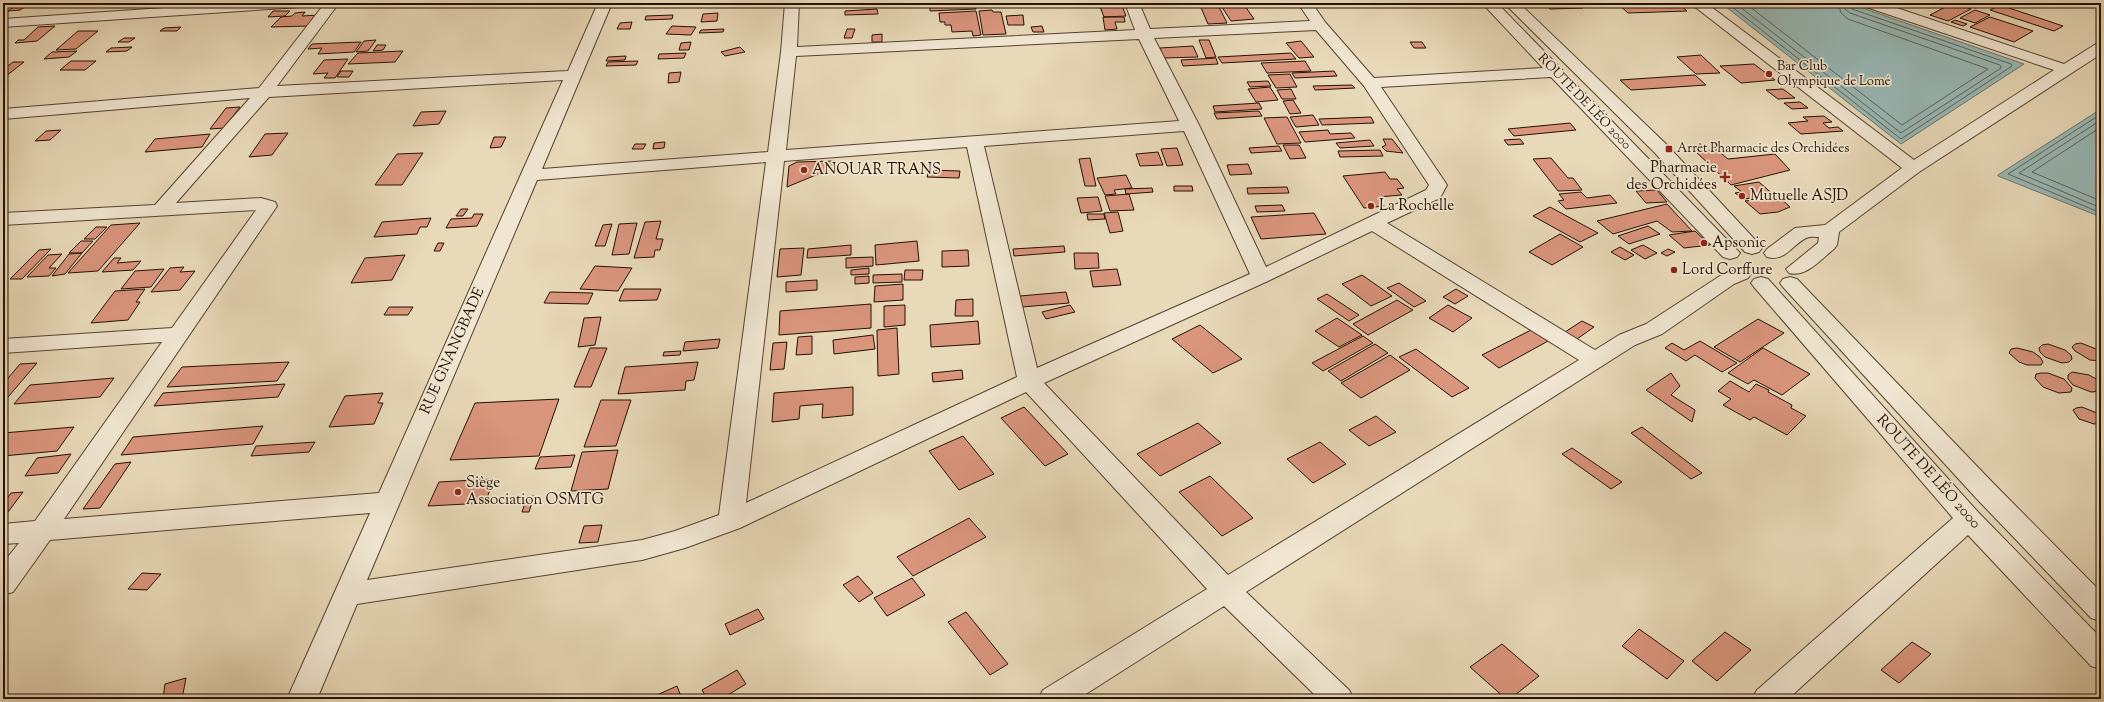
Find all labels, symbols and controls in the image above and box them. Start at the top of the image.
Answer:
street label: ROUTE DE LÉO 2000 [1533,49,1636,154]
place label: Bar Club Olympique de Lomé [1777,58,1891,91]
marker: Bar Club Olympique de Lomé [1764,69,1774,79]
place label: Arrêt Pharmacie des Orchidées [1677,140,1849,158]
marker: Arrêt Pharmacie des Orchidées [1664,144,1674,154]
place label: Pharmacie des Orchidées [1626,158,1717,196]
place label: ANOUAR TRANS [812,160,941,181]
marker: ANOUAR TRANS [799,165,809,175]
marker: Pharmacie des Orchidées [1720,172,1730,182]
place label: Mutuelle ASJD [1750,186,1848,207]
marker: Mutuelle ASJD [1737,191,1747,201]
place label: La Rochelle [1379,196,1454,217]
marker: La Rochelle [1366,201,1376,211]
place label: Apsonic [1712,233,1767,254]
marker: Apsonic [1699,238,1709,248]
place label: Lord Corffure [1682,260,1772,281]
marker: Lord Corffure [1669,265,1679,275]
street label: RUE GNANGBADE [416,284,490,418]
street label: ROUTE DE LÉO 2000 [1871,410,1986,534]
place label: Siège Association OSMTG [466,473,604,511]
marker: Siège Association OSMTG [453,487,463,497]

